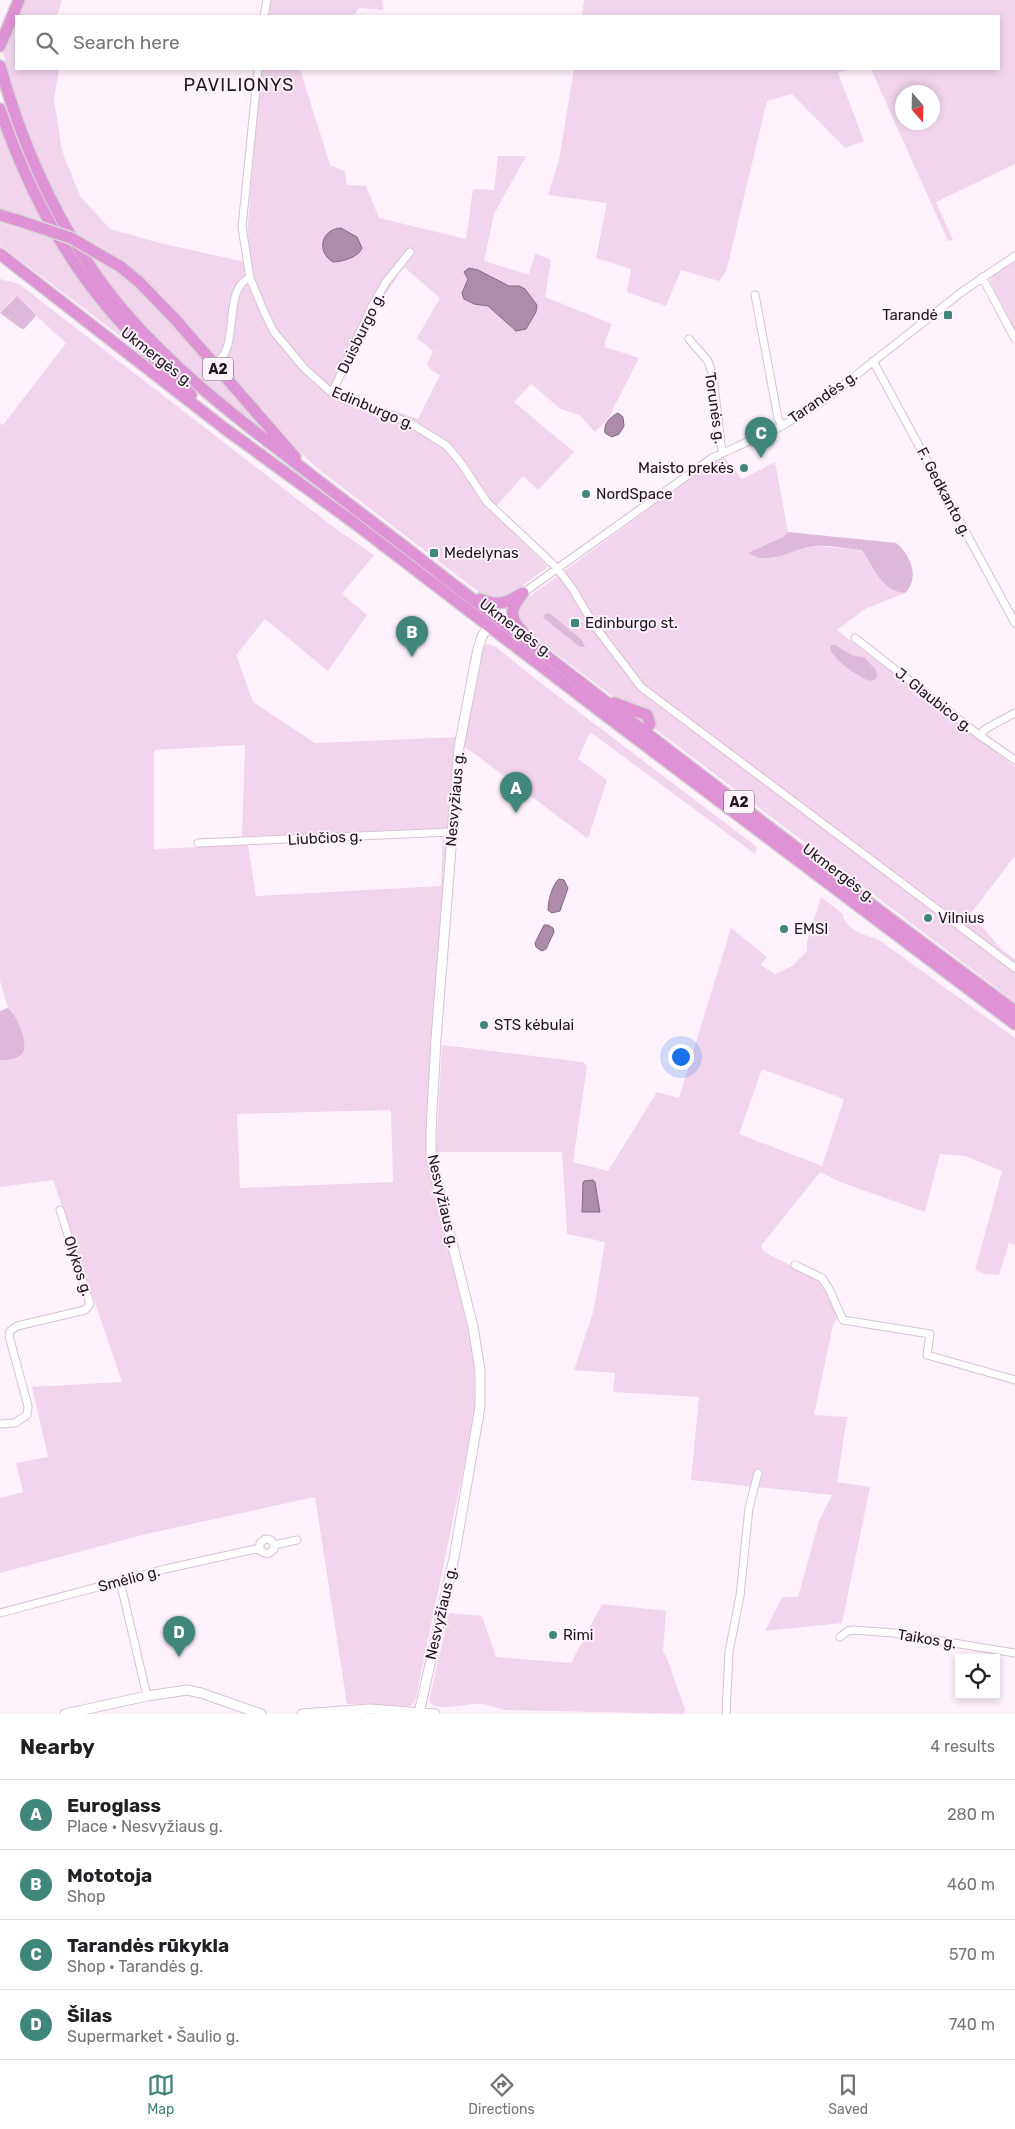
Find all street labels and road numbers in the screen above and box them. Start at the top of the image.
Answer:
street label: Duisburgo g. [334,289,388,377]
street label: Ukmergės g. [117,323,197,391]
road number: A2 [203,358,233,380]
street label: Tarandės g. [785,367,861,427]
street label: Torunės g. [701,371,729,445]
street label: Edinburgo g. [329,382,417,434]
street label: F. Gedkanto g. [913,444,975,540]
street label: Ukmergės g. [476,595,556,661]
street label: J. Glaubico g. [892,664,976,736]
street label: Nesvyžiaus g. [442,751,468,847]
road number: A2 [724,790,754,814]
street label: Liubčios g. [287,827,363,849]
street label: Ukmergės g. [799,840,879,906]
street label: Nesvyžiaus g. [423,1152,463,1250]
street label: Olykos g. [60,1234,96,1298]
street label: Smėlio g. [96,1562,162,1596]
street label: Nesvyžiaus g. [421,1564,461,1662]
street label: Taikos g. [896,1625,958,1653]

